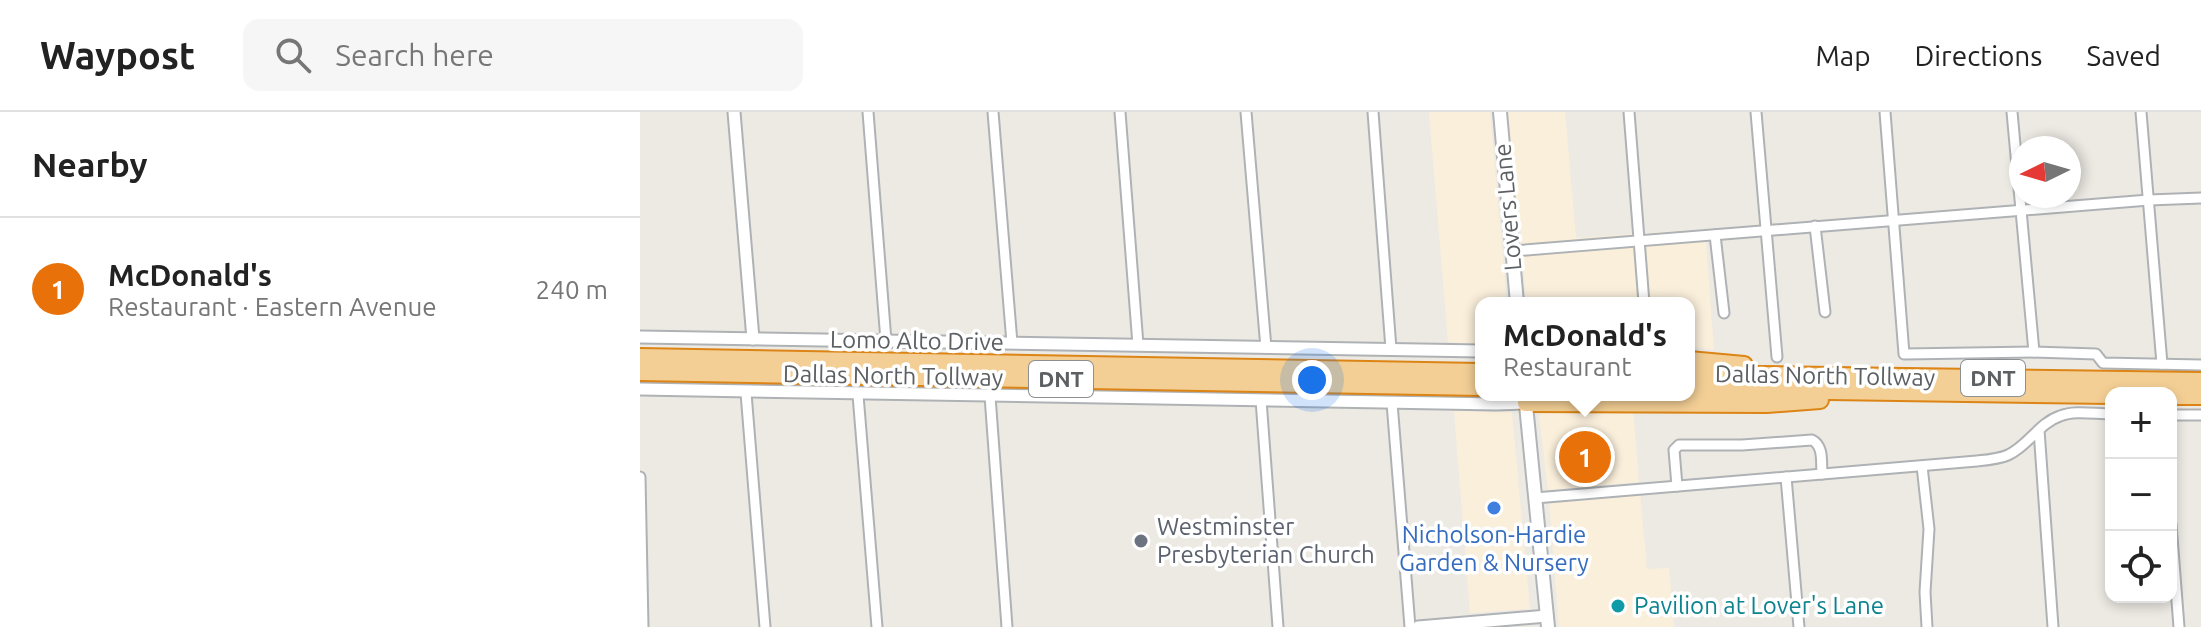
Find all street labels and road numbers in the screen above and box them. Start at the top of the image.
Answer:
street label: Lovers Lane [1488,142,1527,272]
street label: Lomo Alto Drive [830,325,1004,356]
street label: Dallas North Tollway [783,360,1004,391]
street label: Dallas North Tollway [1715,360,1936,391]
road number: DNT [1961,360,2025,396]
road number: DNT [1029,361,1093,397]

